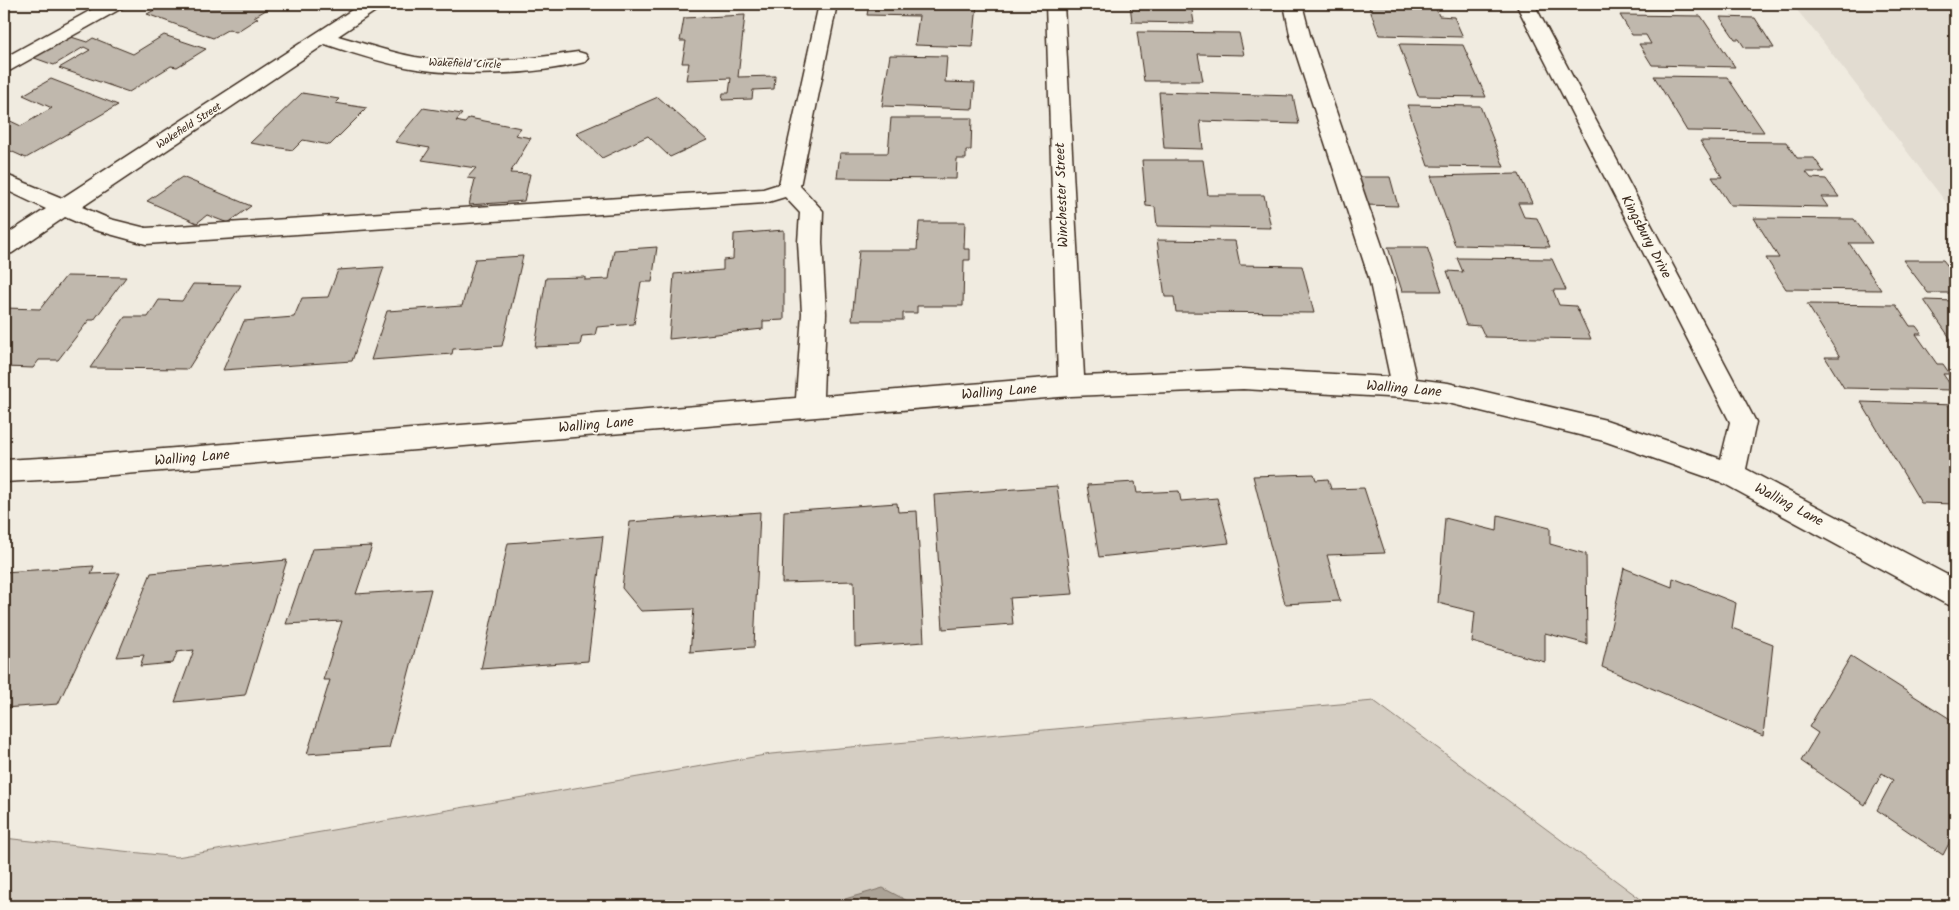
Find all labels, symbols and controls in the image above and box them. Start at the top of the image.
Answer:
street label: Wakefield Circle [428,54,502,74]
street label: Wakefield Street [153,98,226,154]
street label: Winchester Street [1049,141,1075,248]
street label: Kingsbury Drive [1615,191,1678,283]
street label: Walling Lane [1365,375,1443,403]
street label: Walling Lane [960,378,1038,406]
street label: Walling Lane [557,411,635,439]
street label: Walling Lane [153,444,231,472]
street label: Walling Lane [1751,478,1828,533]

